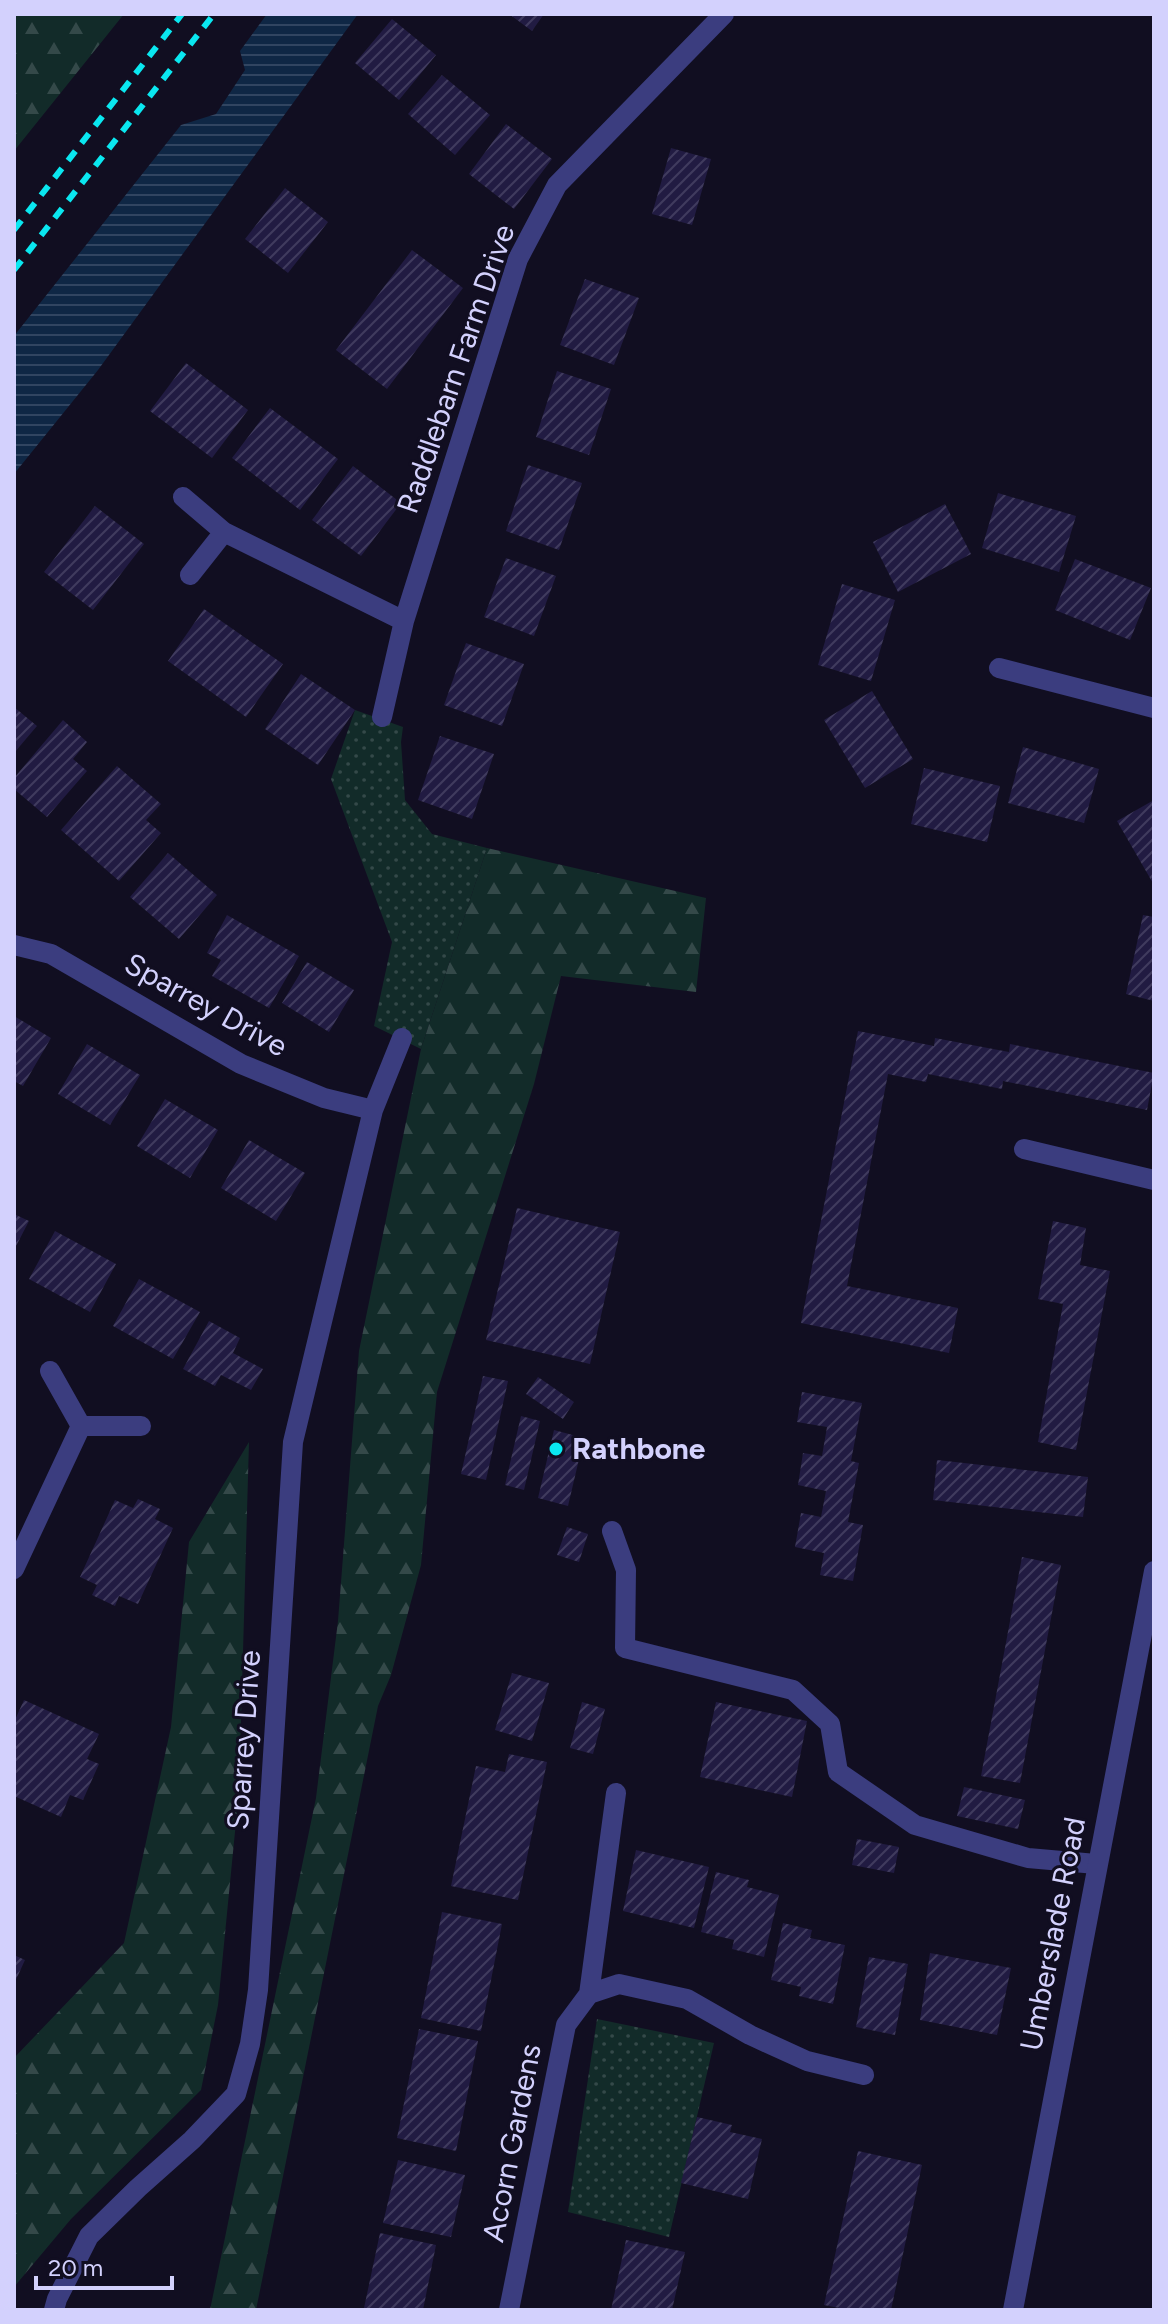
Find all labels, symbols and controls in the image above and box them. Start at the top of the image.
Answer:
street label: Raddlebarn Farm Drive [389,219,522,518]
street label: Sparrey Drive [118,945,294,1064]
place label: Rathbone [572,1430,706,1467]
marker: Rathbone [547,1440,565,1458]
street label: Sparrey Drive [219,1649,268,1831]
street label: Umberslade Road [1012,1814,1093,2054]
street label: Acorn Gardens [474,2041,549,2245]
scale bar [36,2240,172,2290]
text: 20 m [48,2253,103,2282]

